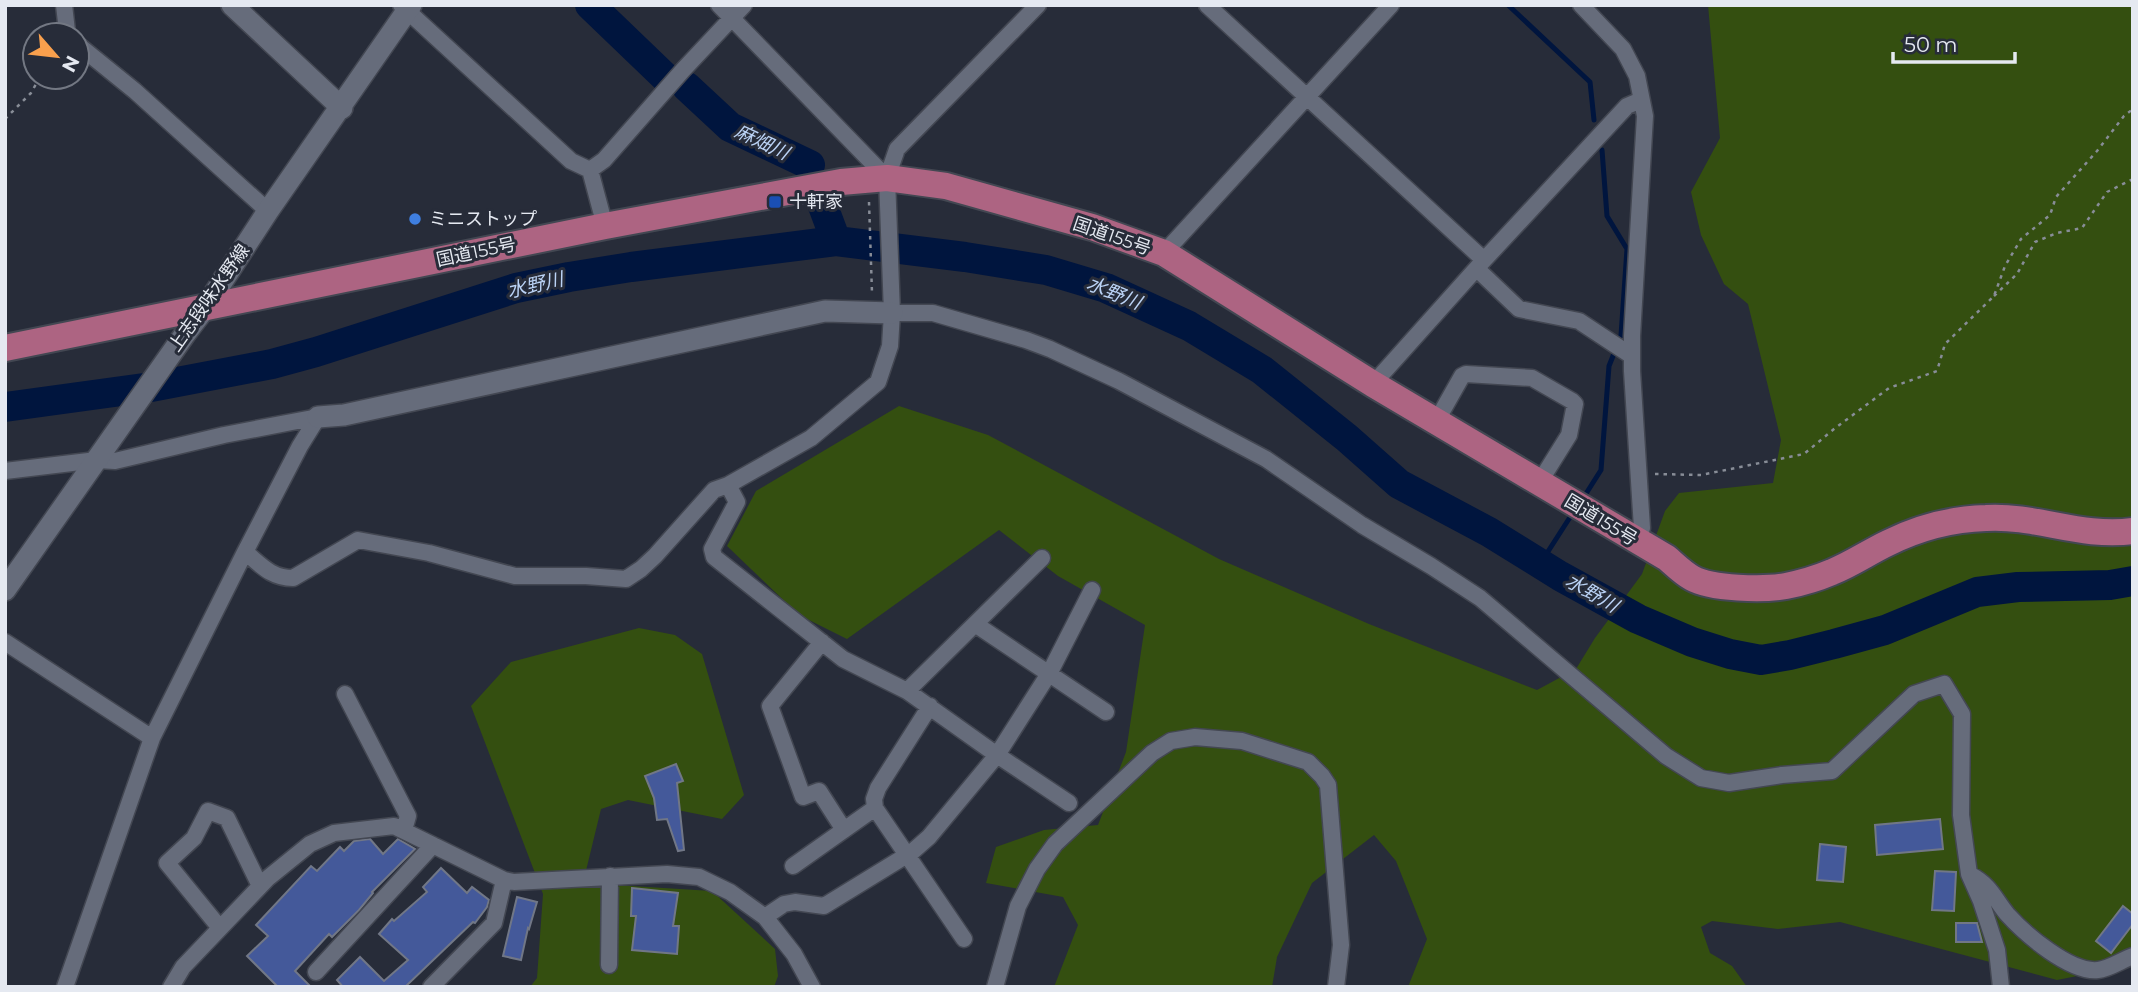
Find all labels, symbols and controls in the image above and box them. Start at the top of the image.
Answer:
north arrow [21,21,91,91]
scale bar [1893,21,2016,65]
text: 50 m [1904,32,1958,57]
text: N [57,52,84,76]
water label: 麻畑川 [731,120,794,165]
place label: 十軒家 [789,191,843,213]
marker: 十軒家 [767,194,783,210]
place label: ミニストップ [429,208,537,230]
marker: ミニストップ [407,211,423,227]
street label: 国道155号 [1070,212,1154,260]
street label: 国道155号 [434,233,518,271]
street label: 上志段味水野線 [164,240,254,356]
water label: 水野川 [505,267,567,303]
water label: 水野川 [1083,272,1147,315]
street label: 国道155号 [1561,490,1641,550]
water label: 水野川 [1562,569,1624,618]

